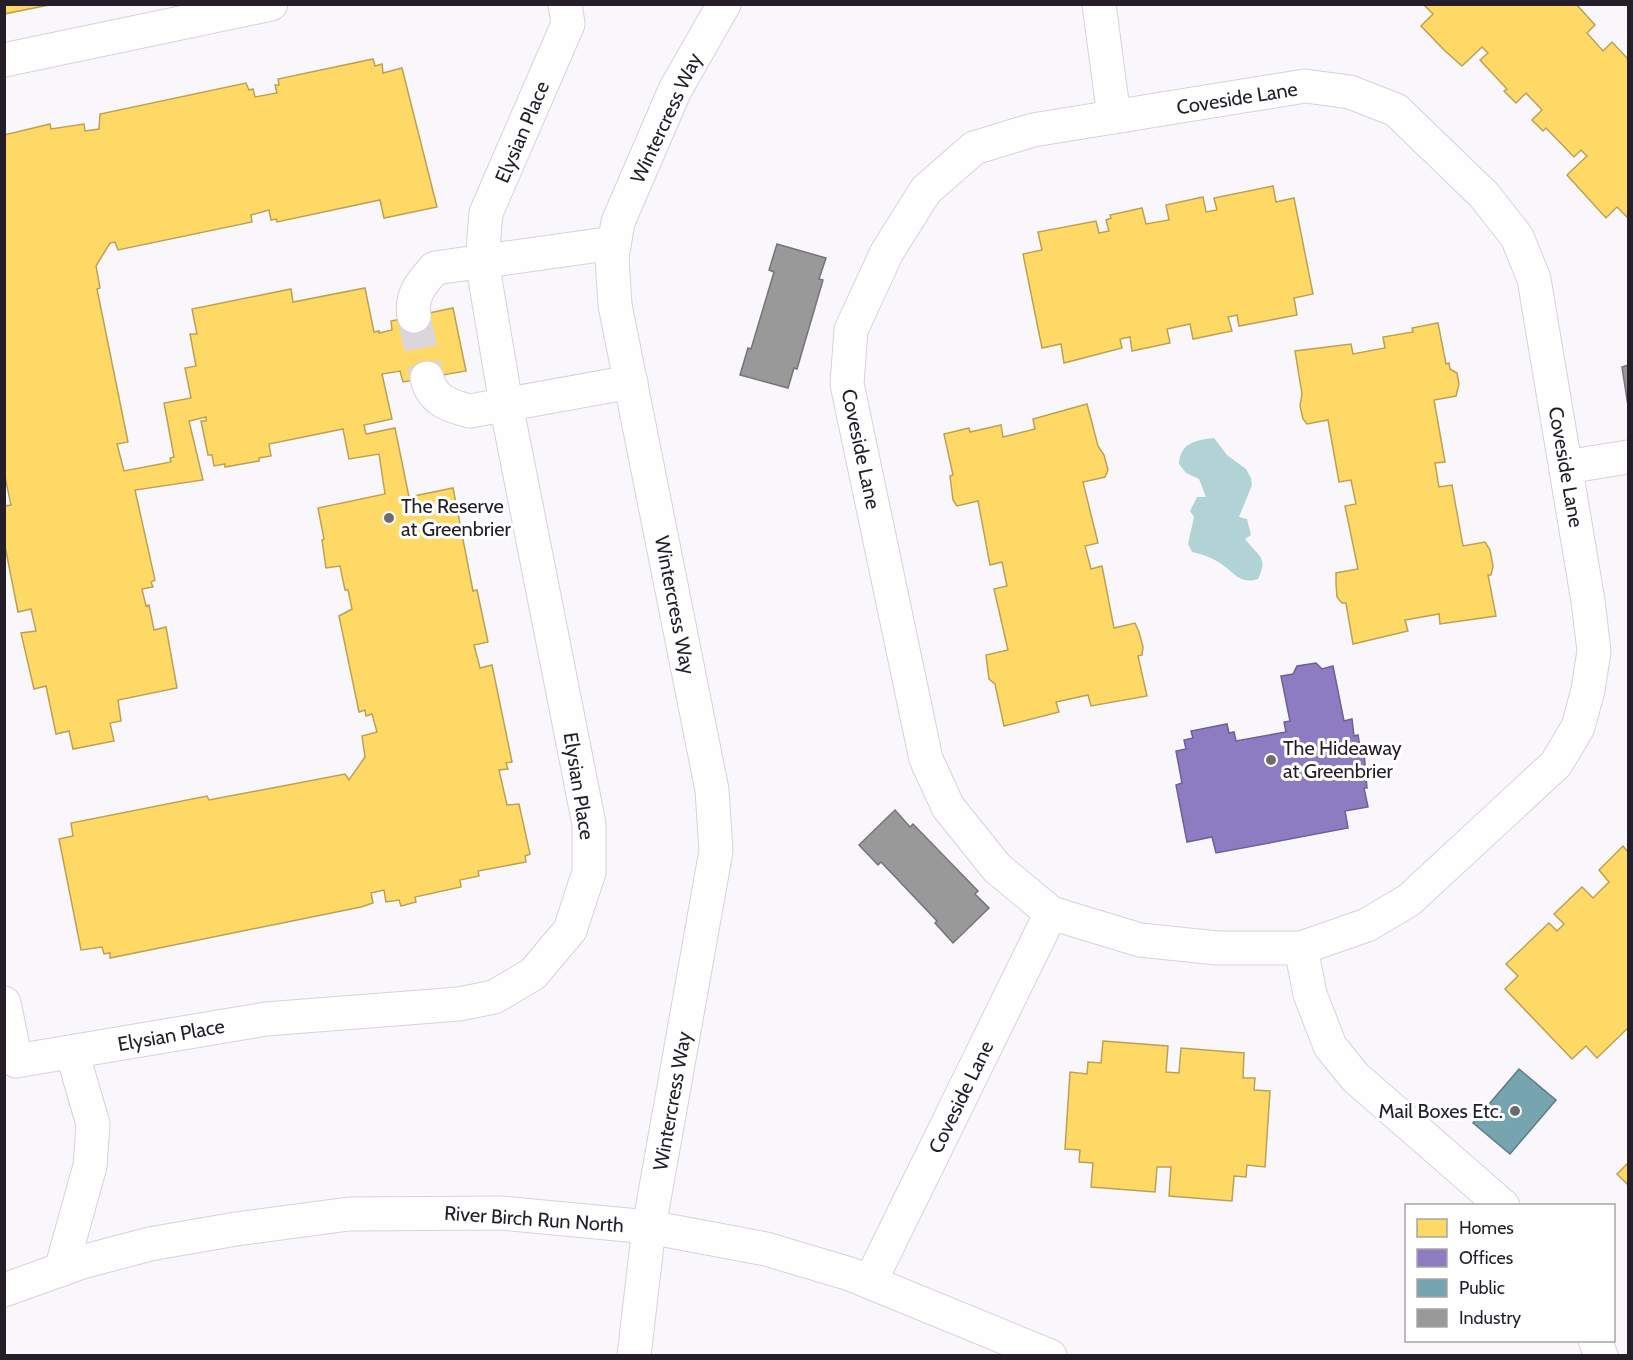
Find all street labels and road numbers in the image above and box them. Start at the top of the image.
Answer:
street label: Wintercress Way [625,49,707,187]
street label: Elysian Place [490,77,554,187]
street label: Coveside Lane [1175,77,1299,119]
street label: Coveside Lane [837,387,885,511]
street label: Coveside Lane [1544,405,1588,529]
street label: Wintercress Way [650,534,700,676]
street label: Elysian Place [559,731,599,841]
street label: Elysian Place [116,1014,226,1056]
street label: Wintercress Way [648,1030,696,1172]
street label: Coveside Lane [923,1037,999,1157]
street label: River Birch Run North [443,1201,625,1237]

